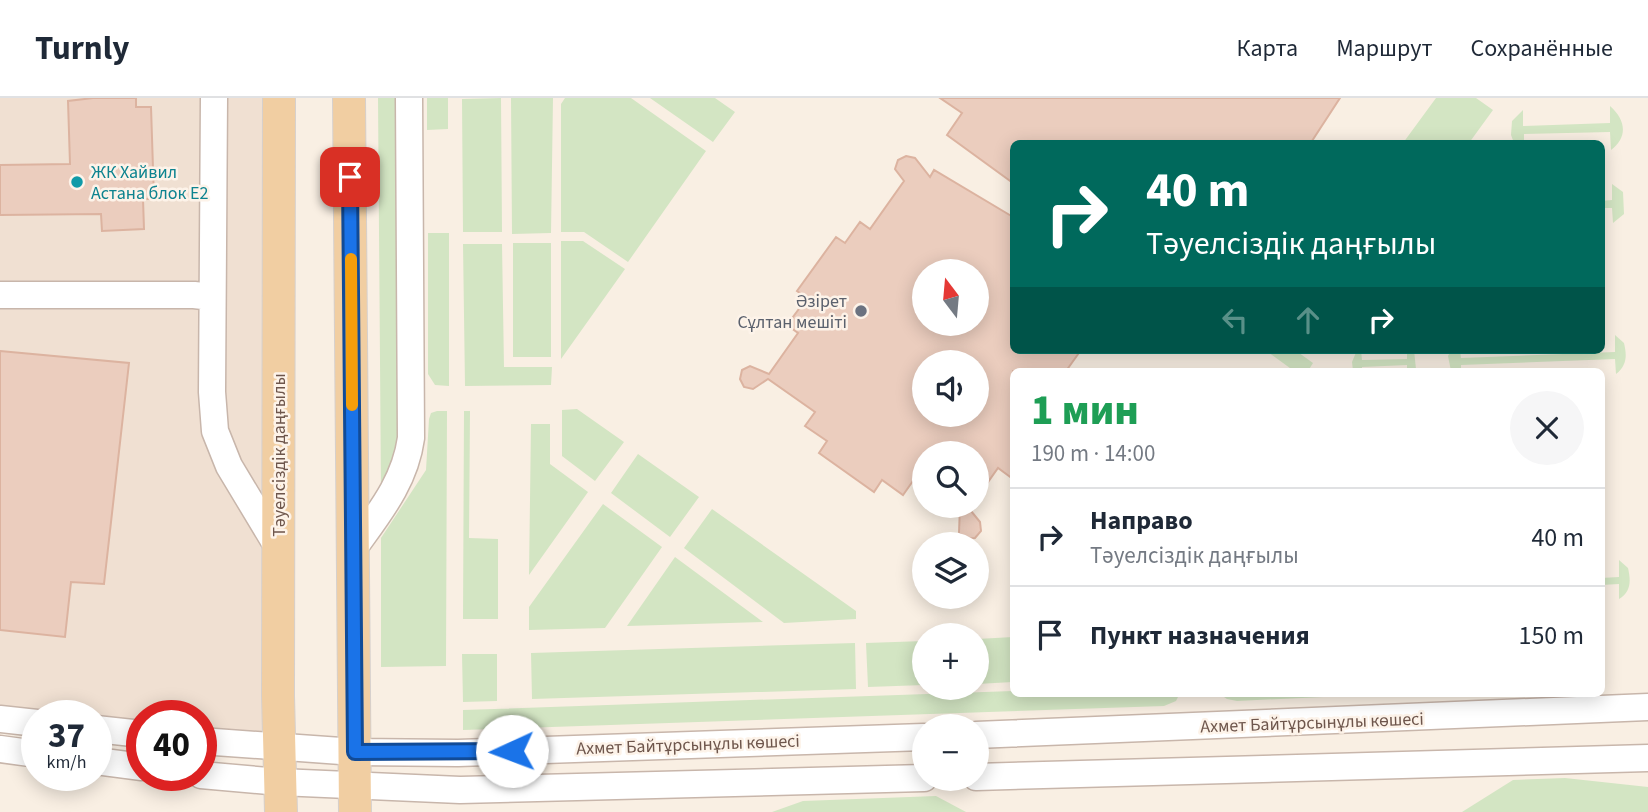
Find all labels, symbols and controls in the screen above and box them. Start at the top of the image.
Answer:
text: Turnly [35,25,129,72]
text: Карта [1237,31,1298,66]
text: Маршрут [1336,31,1432,66]
text: Сохранённые [1470,31,1613,66]
pin [320,147,380,207]
text: 40 m [1146,156,1250,226]
icon: arrive [331,158,369,196]
place label: ЖК Хайвил Астана блок E2 [91,160,208,206]
icon: right [1031,168,1122,259]
marker: ЖК Хайвил Астана блок E2 [69,174,85,190]
text: Тәуелсіздік даңғылы [1146,221,1436,267]
north arrow [912,259,989,336]
map controls [912,259,989,791]
place label: Әзірет Сұлтан мешіті [737,289,847,335]
icon: left [1216,301,1254,339]
icon: ahead [1289,301,1327,339]
icon: right [1362,301,1400,339]
marker: Әзірет Сұлтан мешіті [853,303,869,319]
button: sound [912,350,989,427]
street label: Тәуелсіздік даңғылы [267,373,292,537]
text: 1 мин [1031,381,1139,441]
button: close [1510,391,1584,465]
text: 190 m · 14:00 [1031,437,1155,470]
button: search [912,441,989,518]
text: Направо [1090,502,1193,539]
icon: right [1031,518,1069,556]
text: 40 m [1531,519,1584,556]
button: layers [912,532,989,609]
text: Тәуелсіздік даңғылы [1090,539,1299,572]
icon: arrive [1031,616,1069,654]
text: Пункт назначения [1090,617,1310,654]
text: 150 m [1518,617,1584,654]
button: + [912,623,989,700]
speed limit sign: 40 [126,700,217,791]
street label: Ахмет Байтұрсынұлы көшесі [1200,707,1424,739]
text: 37 [48,711,85,761]
position arrow [475,714,549,788]
button: − [912,714,989,791]
street label: Ахмет Байтұрсынұлы көшесі [576,729,800,761]
text: km/h [47,750,86,775]

